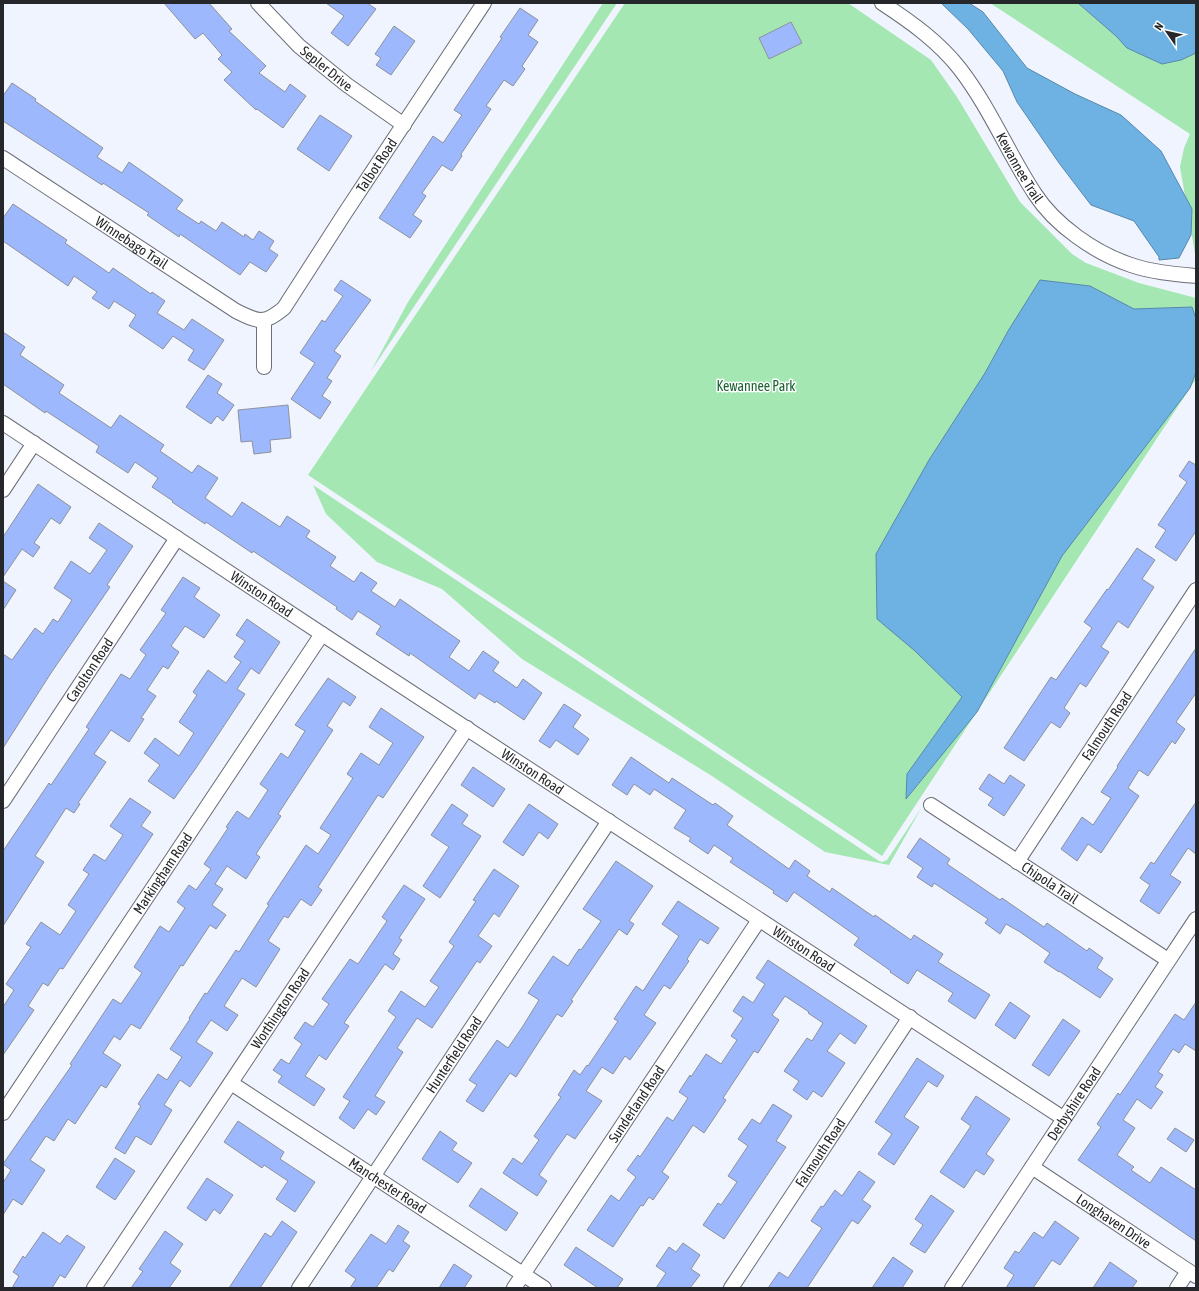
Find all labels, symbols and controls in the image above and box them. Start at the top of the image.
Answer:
north arrow [1147,12,1187,52]
text: N [1152,20,1166,32]
street label: Sepler Drive [297,43,356,94]
street label: Kewannee Trail [993,130,1047,206]
street label: Talbot Road [353,135,400,195]
street label: Winnebago Trail [92,213,171,272]
park label: Kewannee Park [716,378,796,394]
street label: Winston Road [227,568,296,620]
street label: Carolton Road [63,635,117,705]
street label: Falmouth Road [1078,689,1135,763]
street label: Winston Road [498,745,567,798]
street label: Markingham Road [130,830,195,917]
street label: Chipola Trail [1019,858,1081,907]
street label: Winston Road [770,923,838,975]
street label: Worthington Road [248,965,313,1052]
street label: Hunterfield Road [423,1014,485,1096]
street label: Sunderland Road [605,1063,668,1145]
street label: Derbyshire Road [1044,1064,1104,1143]
street label: Falmouth Road [792,1116,849,1190]
street label: Manchester Road [346,1154,429,1217]
street label: Longhaven Drive [1073,1191,1154,1252]

